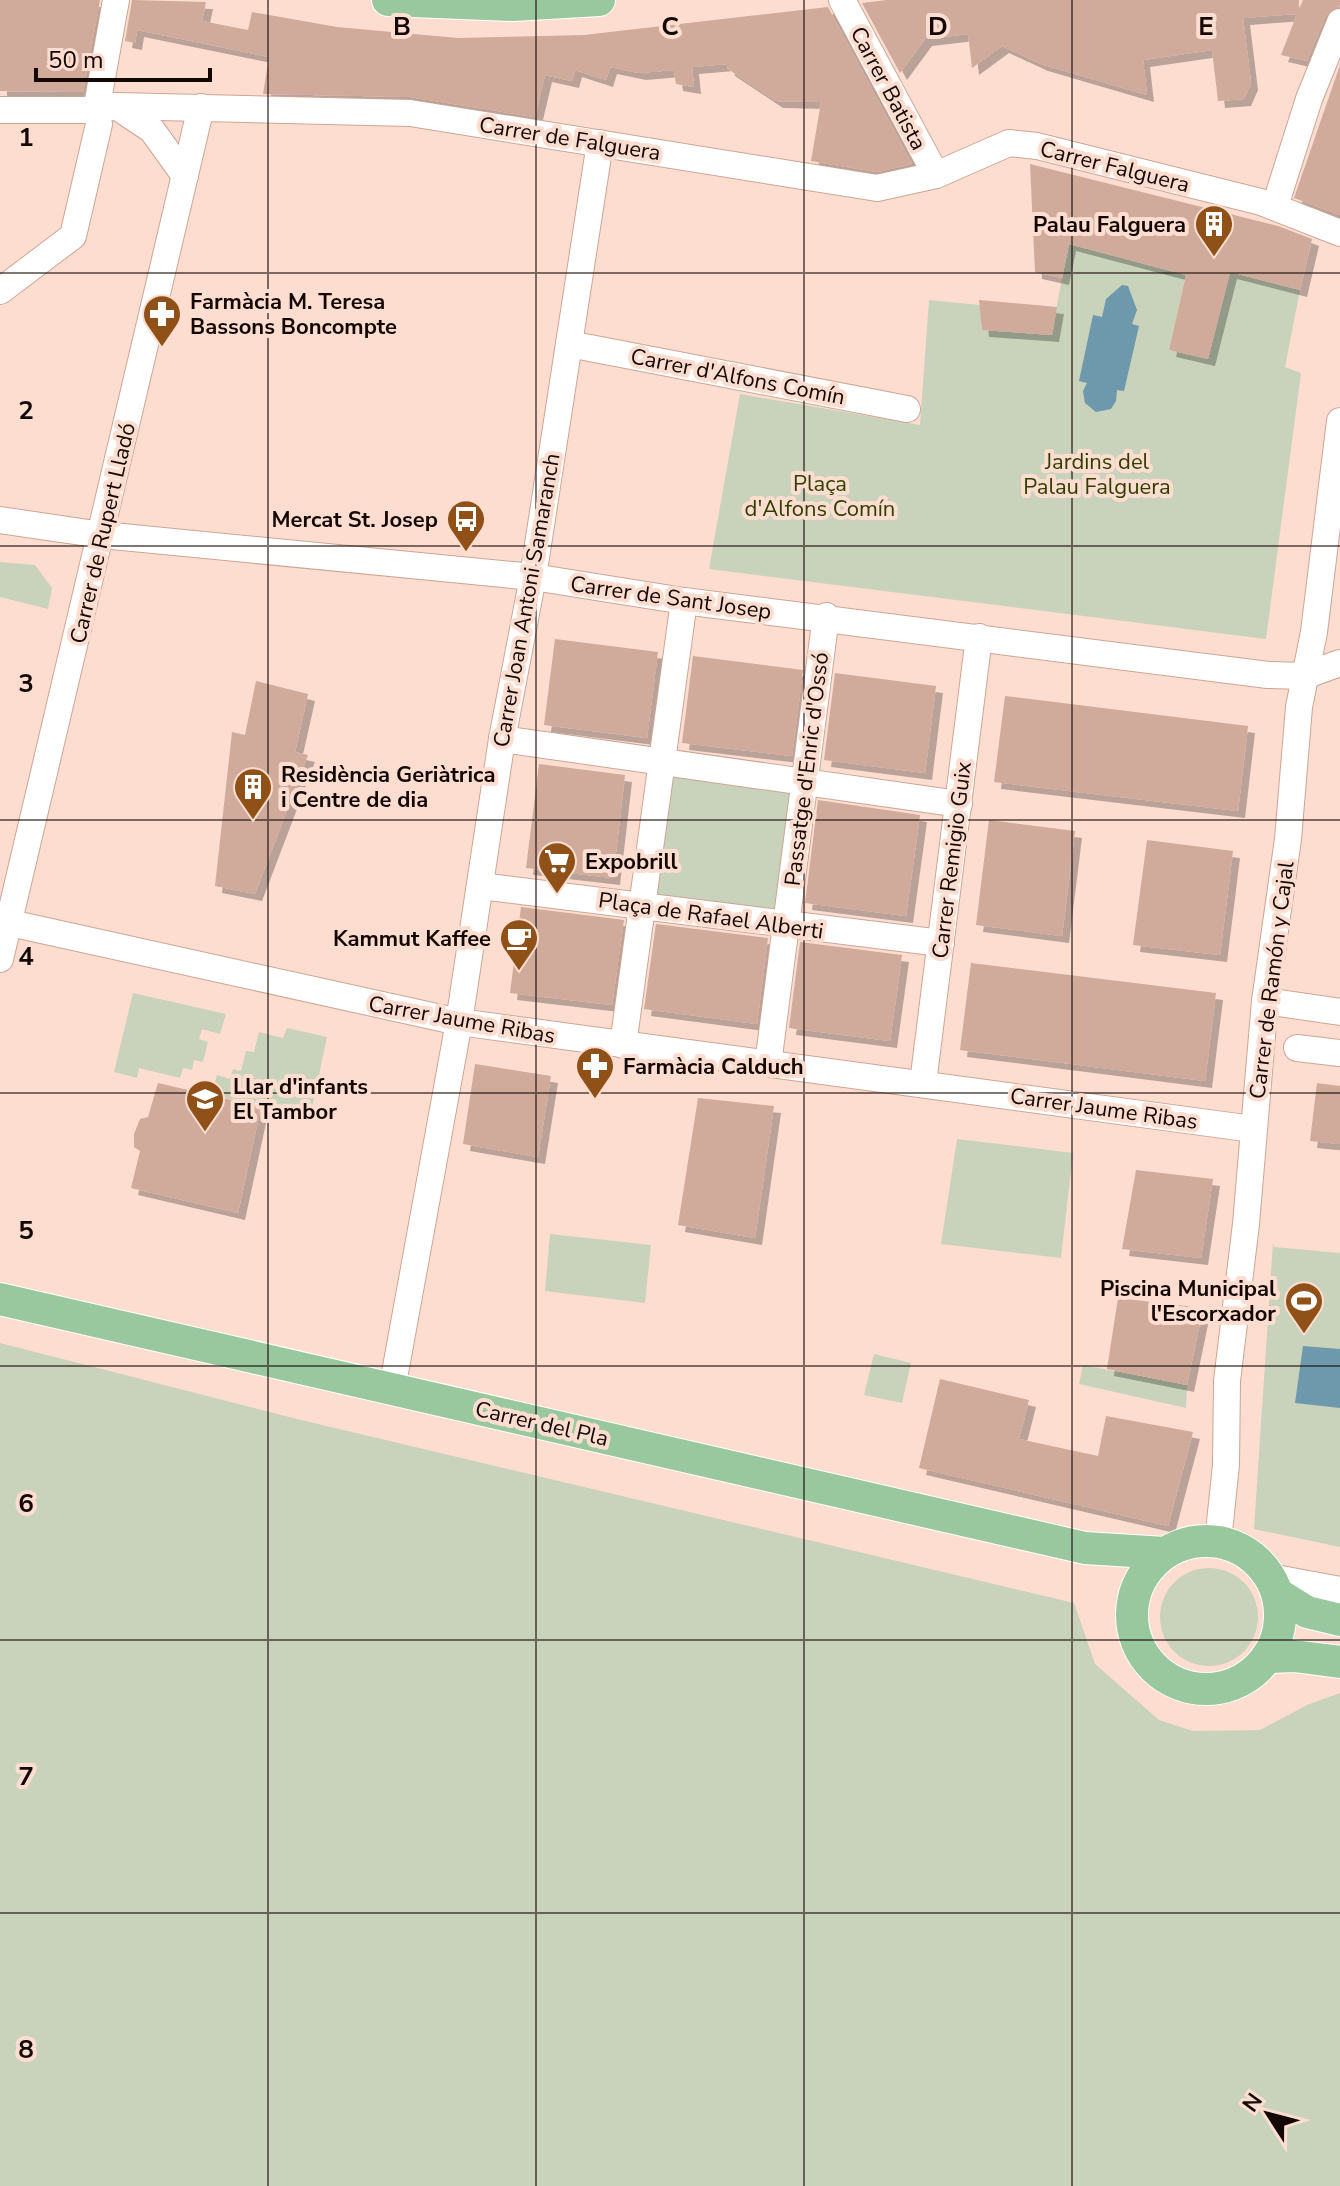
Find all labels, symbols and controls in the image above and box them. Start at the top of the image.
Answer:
text: B [393,9,411,44]
text: C [661,9,679,44]
text: D [928,9,948,44]
text: E [1198,9,1214,44]
street label: Carrer Batista [843,21,933,156]
scale bar [36,32,210,82]
text: 50 m [48,44,104,76]
street label: Carrer de Falguera [477,110,663,168]
text: 1 [18,120,34,155]
street label: Carrer Falguera [1037,134,1193,200]
building icon: Palau Falguera [1193,203,1235,258]
place label: Palau Falguera [1033,210,1186,240]
place label: Farmàcia M. Teresa Bassons Boncompte [190,287,397,342]
pharmacy icon: Farmàcia M. Teresa Bassons Boncompte [141,293,183,348]
street label: Carrer d'Alfons Comín [628,341,848,412]
text: 2 [18,393,34,428]
street label: Carrer de Rupert Lladó [63,420,143,647]
park label: Jardins del Palau Falguera [1023,447,1171,502]
street label: Carrer Joan Antoni Samaranch [486,451,568,750]
park label: Plaça d'Alfons Comín [745,469,895,524]
bus stop icon: Mercat St. Josep [445,498,487,553]
place label: Mercat St. Josep [271,505,438,535]
street label: Carrer de Sant Josep [568,569,773,627]
street label: Passatge d'Enric d'Ossó [778,650,836,888]
text: 3 [18,666,34,701]
place label: Residència Geriàtrica i Centre de dia [281,760,495,815]
street label: Carrer Remigio Guix [925,760,979,960]
building icon: Residència Geriàtrica i Centre de dia [232,766,274,821]
supermarket icon: Expobrill [536,840,578,895]
place label: Expobrill [585,847,678,877]
street label: Carrer de Ramón y Cajal [1243,859,1302,1101]
street label: Plaça de Rafael Alberti [596,885,825,947]
cafe icon: Kammut Kaffee [498,917,540,972]
place label: Kammut Kaffee [333,924,491,954]
text: 4 [18,939,34,974]
street label: Carrer Jaume Ribas [366,989,558,1051]
pharmacy icon: Farmàcia Calduch [574,1045,616,1100]
place label: Farmàcia Calduch [623,1052,804,1082]
place label: Llar d'infants El Tambor [233,1072,368,1127]
school or university icon: Llar d'infants El Tambor [184,1078,226,1133]
street label: Carrer Jaume Ribas [1008,1081,1200,1137]
text: 5 [18,1213,34,1248]
place label: Piscina Municipal l'Escorxador [1100,1274,1276,1329]
sports icon: Piscina Municipal l'Escorxador [1283,1280,1325,1335]
street label: Carrer del Pla [472,1394,611,1454]
text: 6 [18,1486,34,1521]
text: 7 [18,1759,34,1794]
text: 8 [18,2032,34,2067]
north arrow [1228,2074,1308,2154]
text: N [1236,2087,1270,2118]

